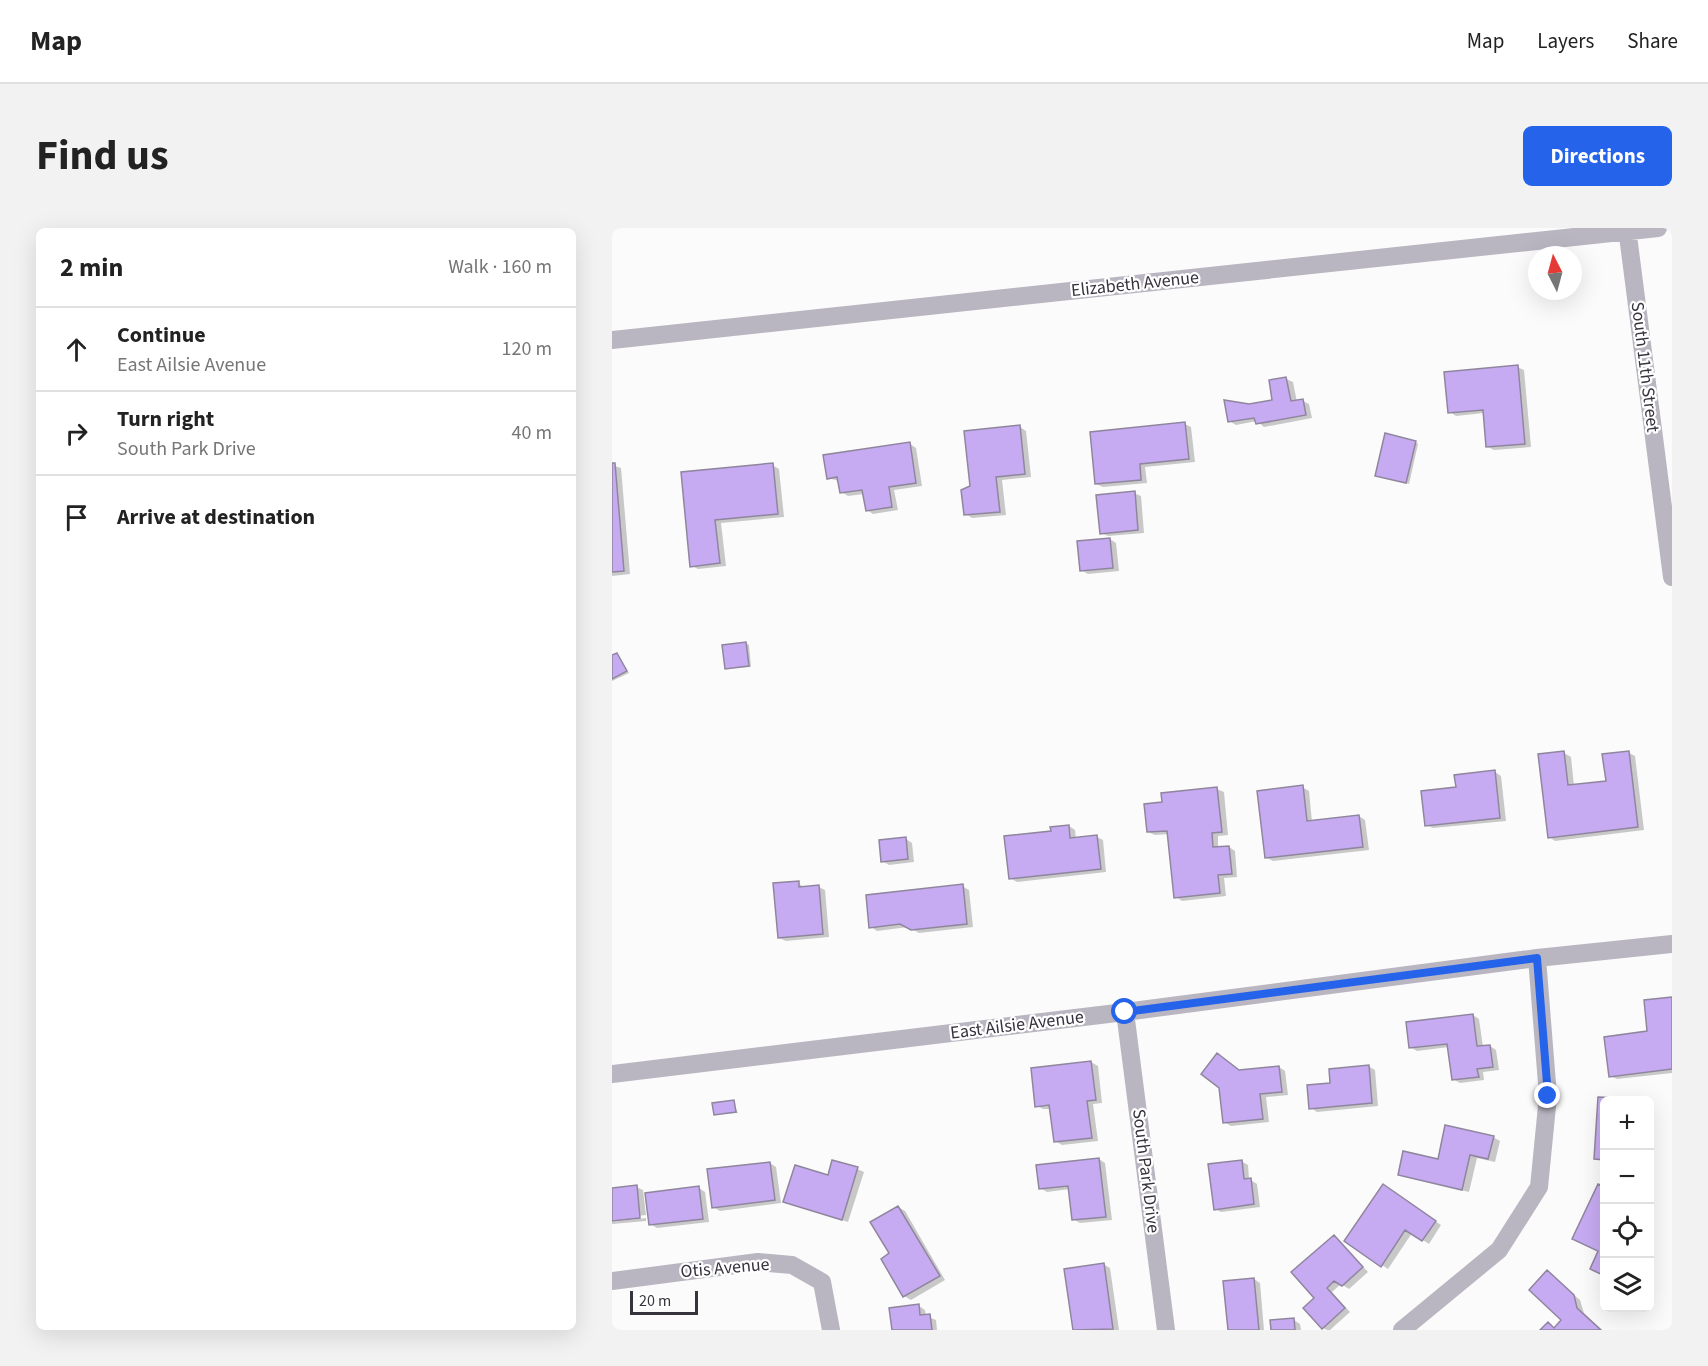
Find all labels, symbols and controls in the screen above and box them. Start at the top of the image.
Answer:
text: Map [30,21,82,61]
text: Map [1467,26,1504,56]
text: Layers [1537,26,1594,56]
text: Share [1627,26,1678,56]
text: Find us [36,126,169,186]
button: Directions [1523,126,1672,186]
north arrow [1528,246,1582,300]
text: 2 min [60,249,123,286]
text: Walk · 160 m [448,253,552,281]
street label: Elizabeth Avenue [1070,265,1200,303]
street label: South 11th Street [1625,300,1665,434]
text: Continue [117,319,206,351]
icon: ahead [60,333,93,366]
text: 120 m [502,335,552,363]
text: East Ailsie Avenue [117,351,266,379]
text: Turn right [117,403,214,435]
icon: right [60,417,93,450]
text: 40 m [512,419,552,447]
text: South Park Drive [117,435,256,463]
icon: arrive [60,501,93,534]
text: Arrive at destination [117,501,315,533]
route start [1111,998,1137,1024]
street label: East Ailsie Avenue [949,1004,1085,1046]
route end [1534,1082,1560,1108]
map controls [1600,1096,1654,1312]
button: + [1600,1096,1654,1150]
street label: South Park Drive [1126,1107,1166,1235]
button: − [1600,1150,1654,1204]
button: locate [1600,1204,1654,1258]
street label: Otis Avenue [680,1252,771,1284]
button: layers [1600,1258,1654,1312]
scale bar [630,1288,698,1316]
text: 20 m [639,1290,671,1312]

